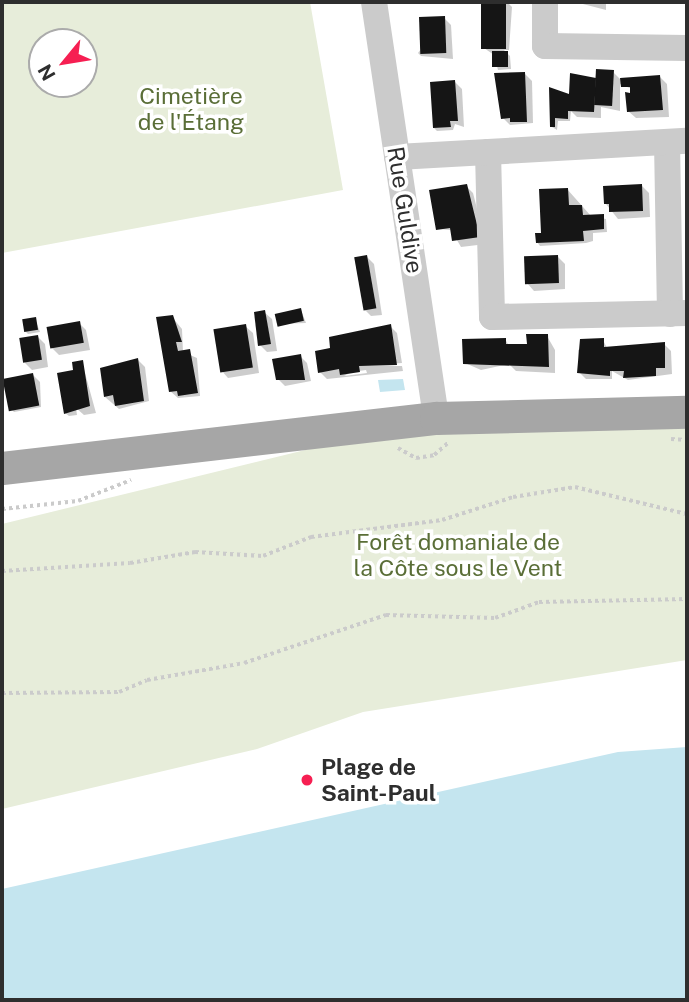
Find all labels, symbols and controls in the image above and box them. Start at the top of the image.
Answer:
north arrow [28,28,98,98]
text: N [33,61,60,84]
park label: Cimetière de l'Étang [138,82,244,136]
street label: Rue Guldive [381,145,429,275]
park label: Forêt domaniale de la Côte sous le Vent [353,528,563,582]
place label: Plage de Saint-Paul [321,753,436,807]
marker: Plage de Saint-Paul [299,772,315,788]

